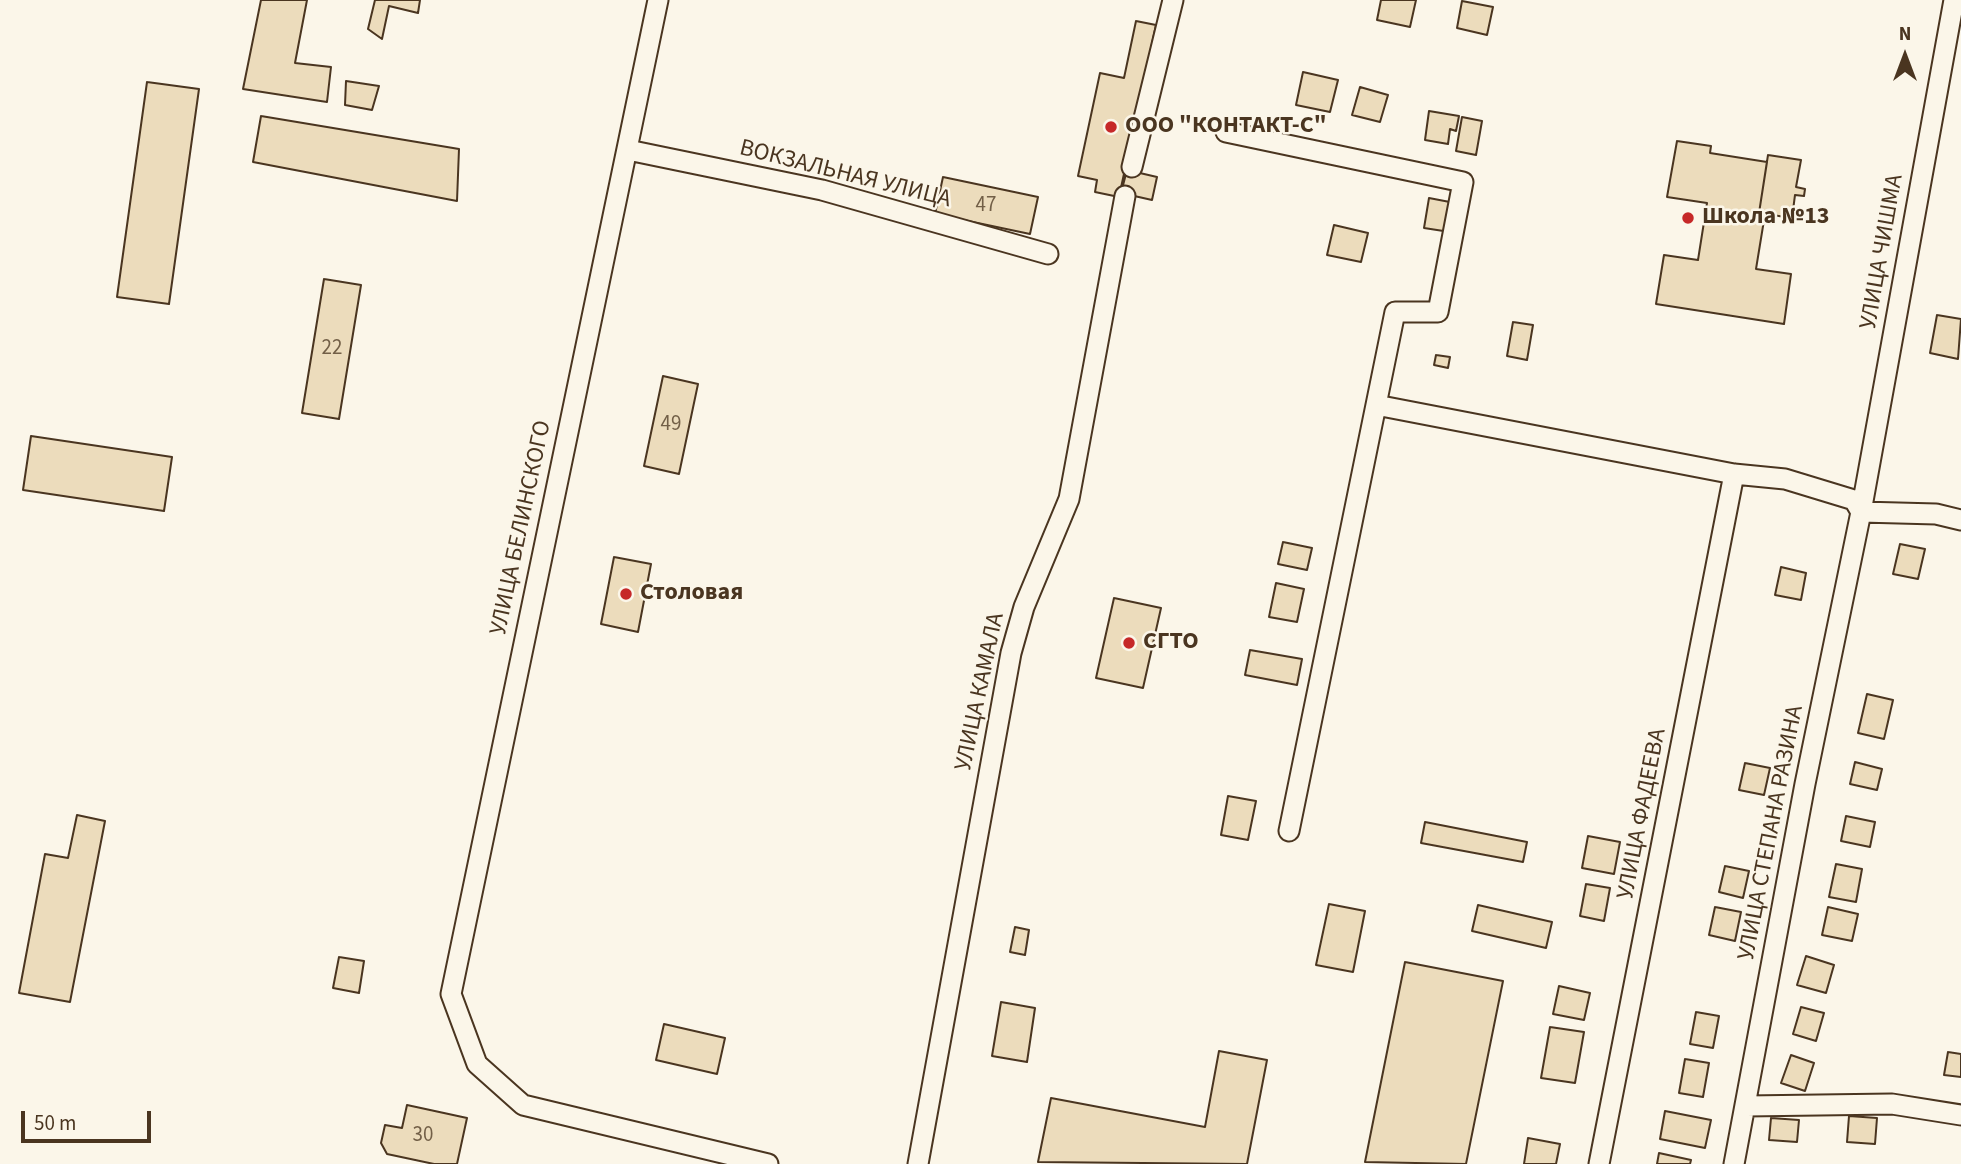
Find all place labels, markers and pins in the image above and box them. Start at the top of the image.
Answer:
place label: ООО "КОНТАКТ-С" [1125,113,1327,141]
marker: ООО "КОНТАКТ-С" [1103,119,1119,135]
place label: Школа №13 [1702,204,1830,232]
marker: Школа №13 [1680,210,1696,226]
place label: Столовая [640,580,743,608]
marker: Столовая [618,586,634,602]
place label: СГТО [1143,629,1199,657]
marker: СГТО [1121,635,1137,651]

